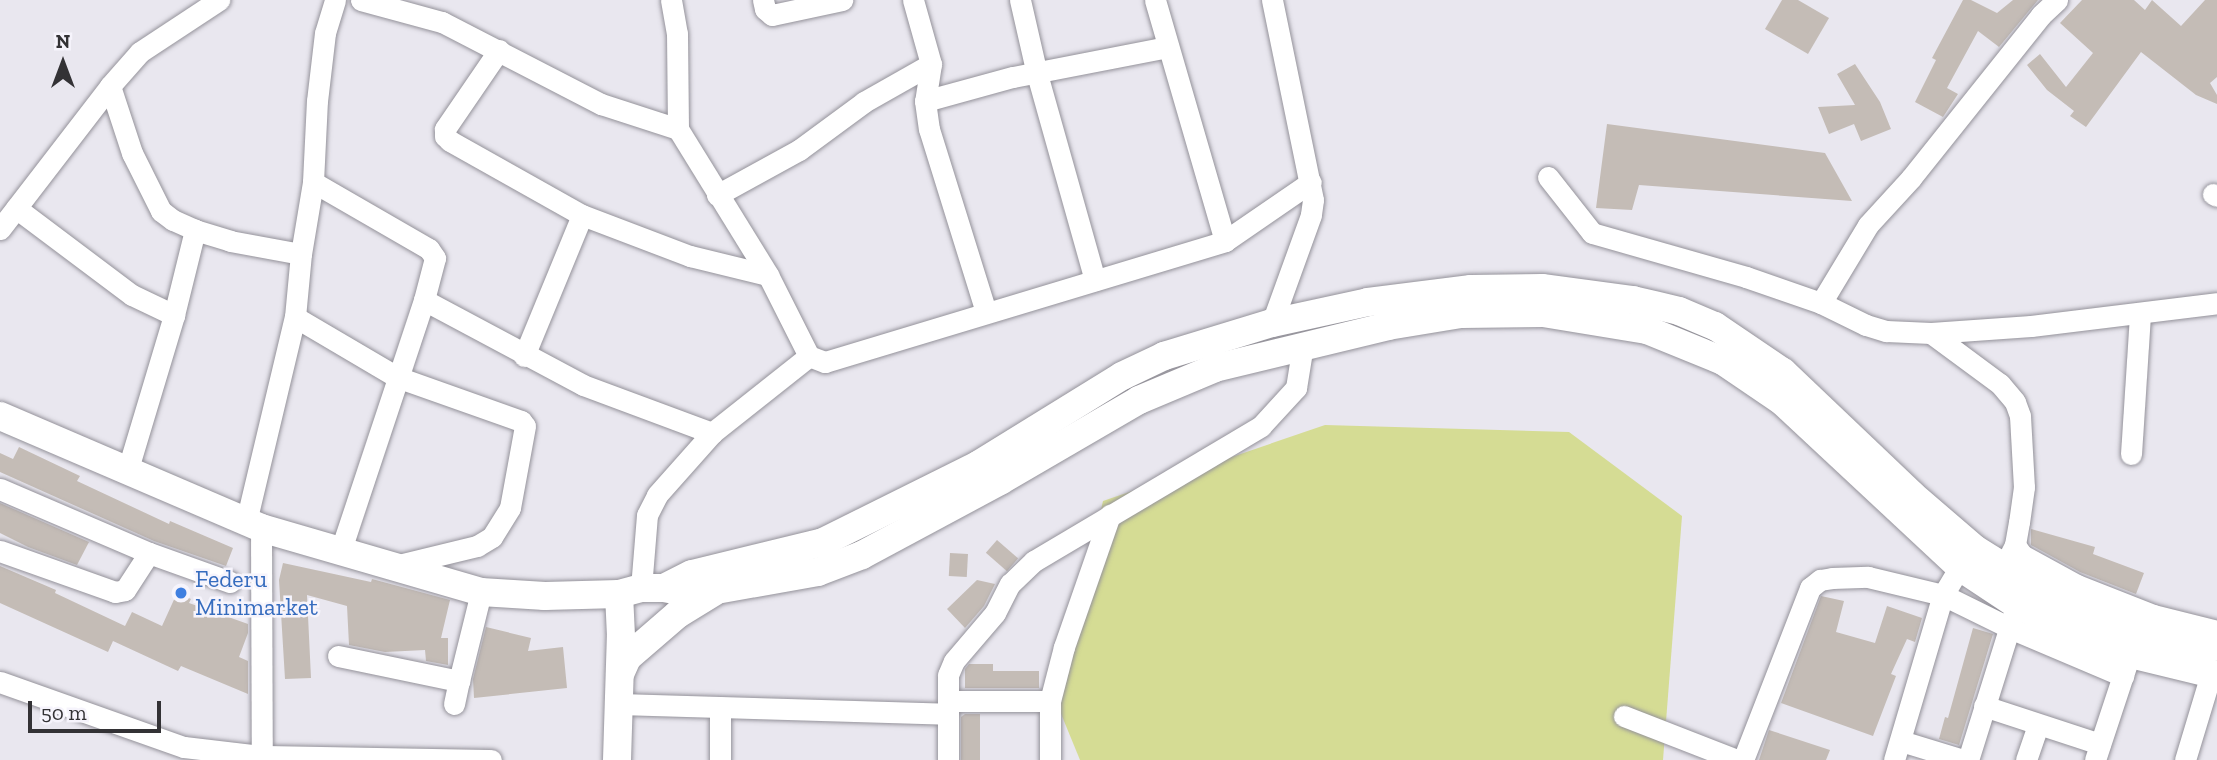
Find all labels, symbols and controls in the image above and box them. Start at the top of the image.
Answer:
north arrow [28,28,98,98]
text: N [56,30,70,53]
place label: Federu Minimarket [195,565,318,621]
marker: Federu Minimarket [173,585,189,601]
scale bar [32,686,164,730]
text: 50 m [41,700,87,725]

